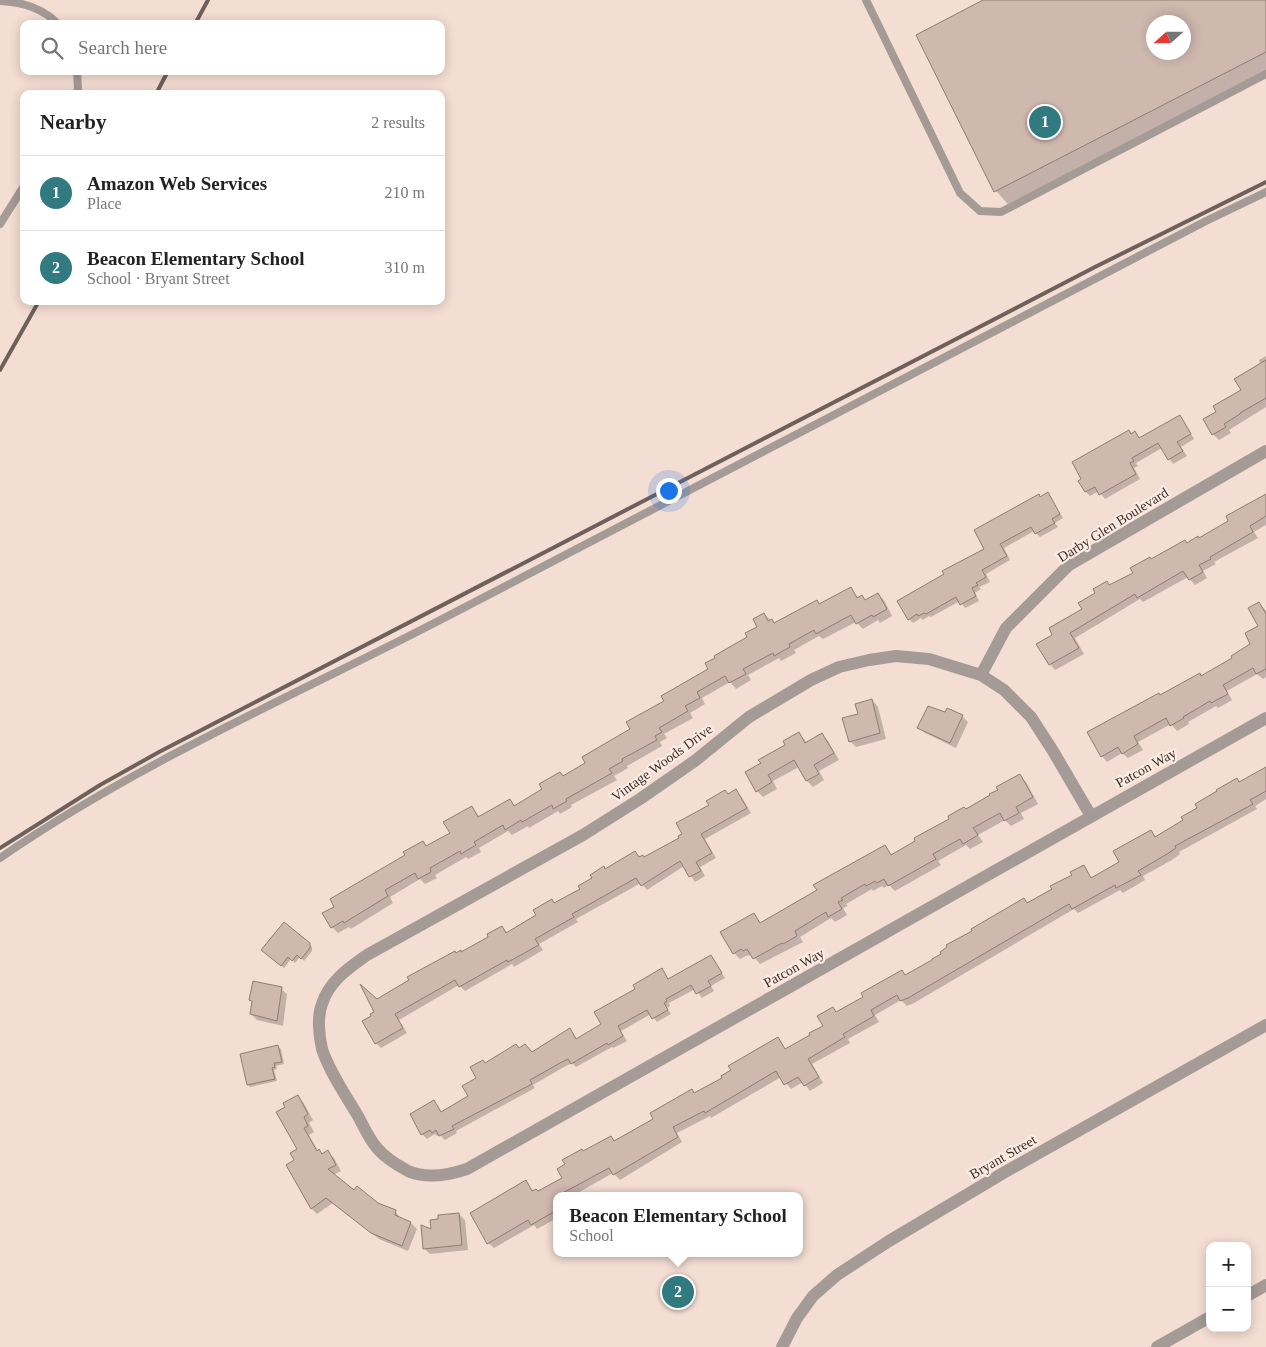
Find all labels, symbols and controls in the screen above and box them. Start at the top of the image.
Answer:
north arrow [1146,15,1191,60]
search box [20,20,445,75]
icon: search [38,34,66,62]
text: Search here [78,37,167,58]
pin: 1 [1029,103,1061,141]
text: Nearby [40,110,107,134]
text: 2 results [371,114,425,131]
text: Amazon Web Services [87,173,267,194]
text: 1 [52,184,60,201]
text: 210 m [385,184,425,201]
text: Place [87,195,122,212]
text: Beacon Elementary School [87,248,304,269]
text: 2 [52,259,60,276]
text: 310 m [385,259,425,276]
text: School · Bryant Street [87,270,230,287]
your location [656,478,682,504]
street label: Darby Glen Boulevard [1055,485,1171,565]
street label: Vintage Woods Drive [609,721,715,805]
street label: Patcon Way [1113,745,1179,791]
street label: Patcon Way [761,945,827,991]
street label: Bryant Street [967,1132,1039,1182]
popup [553,1192,803,1257]
text: Beacon Elementary School [569,1205,787,1226]
text: School [569,1227,614,1244]
map controls [1206,1242,1251,1332]
button: + [1206,1242,1251,1287]
pin: 2 [662,1273,694,1311]
button: − [1206,1287,1251,1332]

